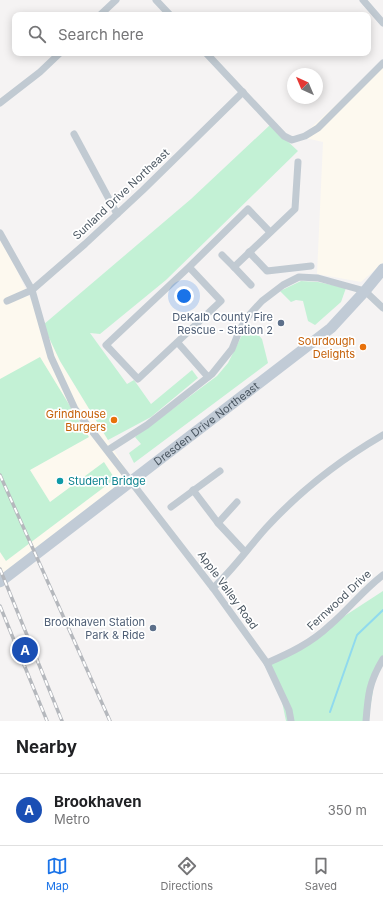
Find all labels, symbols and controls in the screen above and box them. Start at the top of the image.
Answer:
search box [12,12,371,56]
icon: search [26,23,48,45]
text: Search here [58,25,144,44]
north arrow [287,68,323,104]
street label: Sunland Drive Northeast [70,145,173,242]
your location [174,286,194,306]
place label: DeKalb County Fire Rescue - Station 2 [172,310,273,337]
marker: DeKalb County Fire Rescue - Station 2 [276,318,286,328]
place label: Sourdough Delights [298,334,355,361]
marker: Sourdough Delights [358,342,368,352]
street label: Dresden Drive Northeast [151,379,262,468]
place label: Grindhouse Burgers [46,407,106,434]
marker: Grindhouse Burgers [109,415,119,425]
place label: Student Bridge [68,474,146,488]
marker: Student Bridge [55,476,65,486]
street label: Apple Valley Road [195,548,261,632]
street label: Fernwood Drive [304,567,374,633]
place label: Brookhaven Station Park & Ride [44,615,145,642]
marker: Brookhaven Station Park & Ride [148,623,158,633]
pin: A [12,635,38,665]
text: Nearby [16,737,77,757]
text: Brookhaven [54,792,142,811]
text: A [24,802,34,818]
text: 350 m [328,802,367,818]
text: Metro [54,811,90,827]
tab: Map [46,855,69,893]
tab: Directions [161,855,213,893]
tab: Saved [305,855,337,893]

